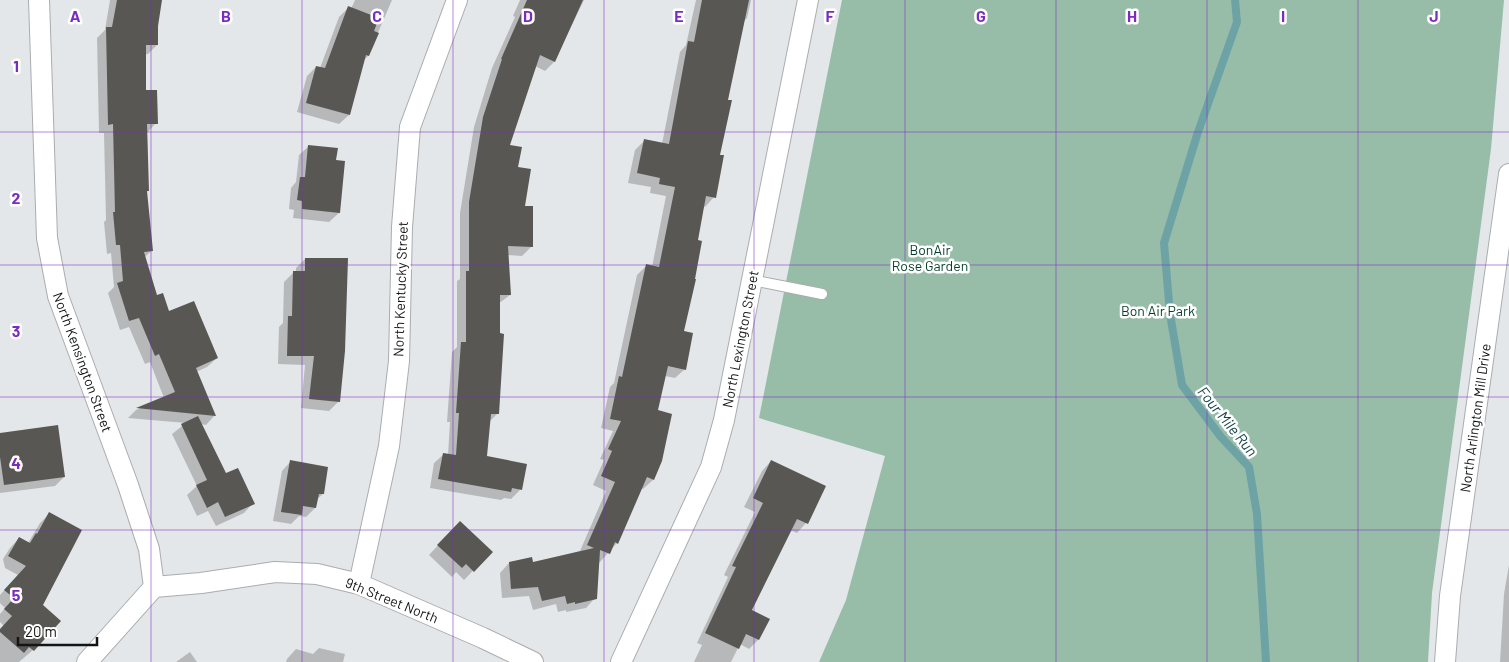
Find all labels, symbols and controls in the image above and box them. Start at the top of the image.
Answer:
text: A [70,6,81,25]
text: B [221,6,231,25]
text: C [372,6,382,25]
text: D [523,6,533,25]
text: E [674,6,684,25]
text: F [826,6,835,25]
text: G [976,6,986,25]
text: H [1127,6,1137,25]
text: I [1281,6,1285,25]
text: J [1429,6,1439,25]
text: 1 [13,56,19,75]
text: 2 [12,188,21,207]
street label: North Kentucky Street [389,221,411,357]
park label: BonAir Rose Garden [892,241,968,274]
street label: North Lexington Street [718,269,762,409]
street label: North Kensington Street [50,290,116,434]
park label: Bon Air Park [1121,302,1195,319]
text: 3 [12,321,20,340]
street label: North Arlington Mill Drive [1456,342,1494,494]
water label: Four Mile Run [1194,383,1262,460]
text: 4 [11,453,21,472]
street label: 9th Street North [343,574,441,626]
text: 5 [12,585,21,604]
scale bar [18,614,96,646]
text: 20 m [25,622,57,640]

